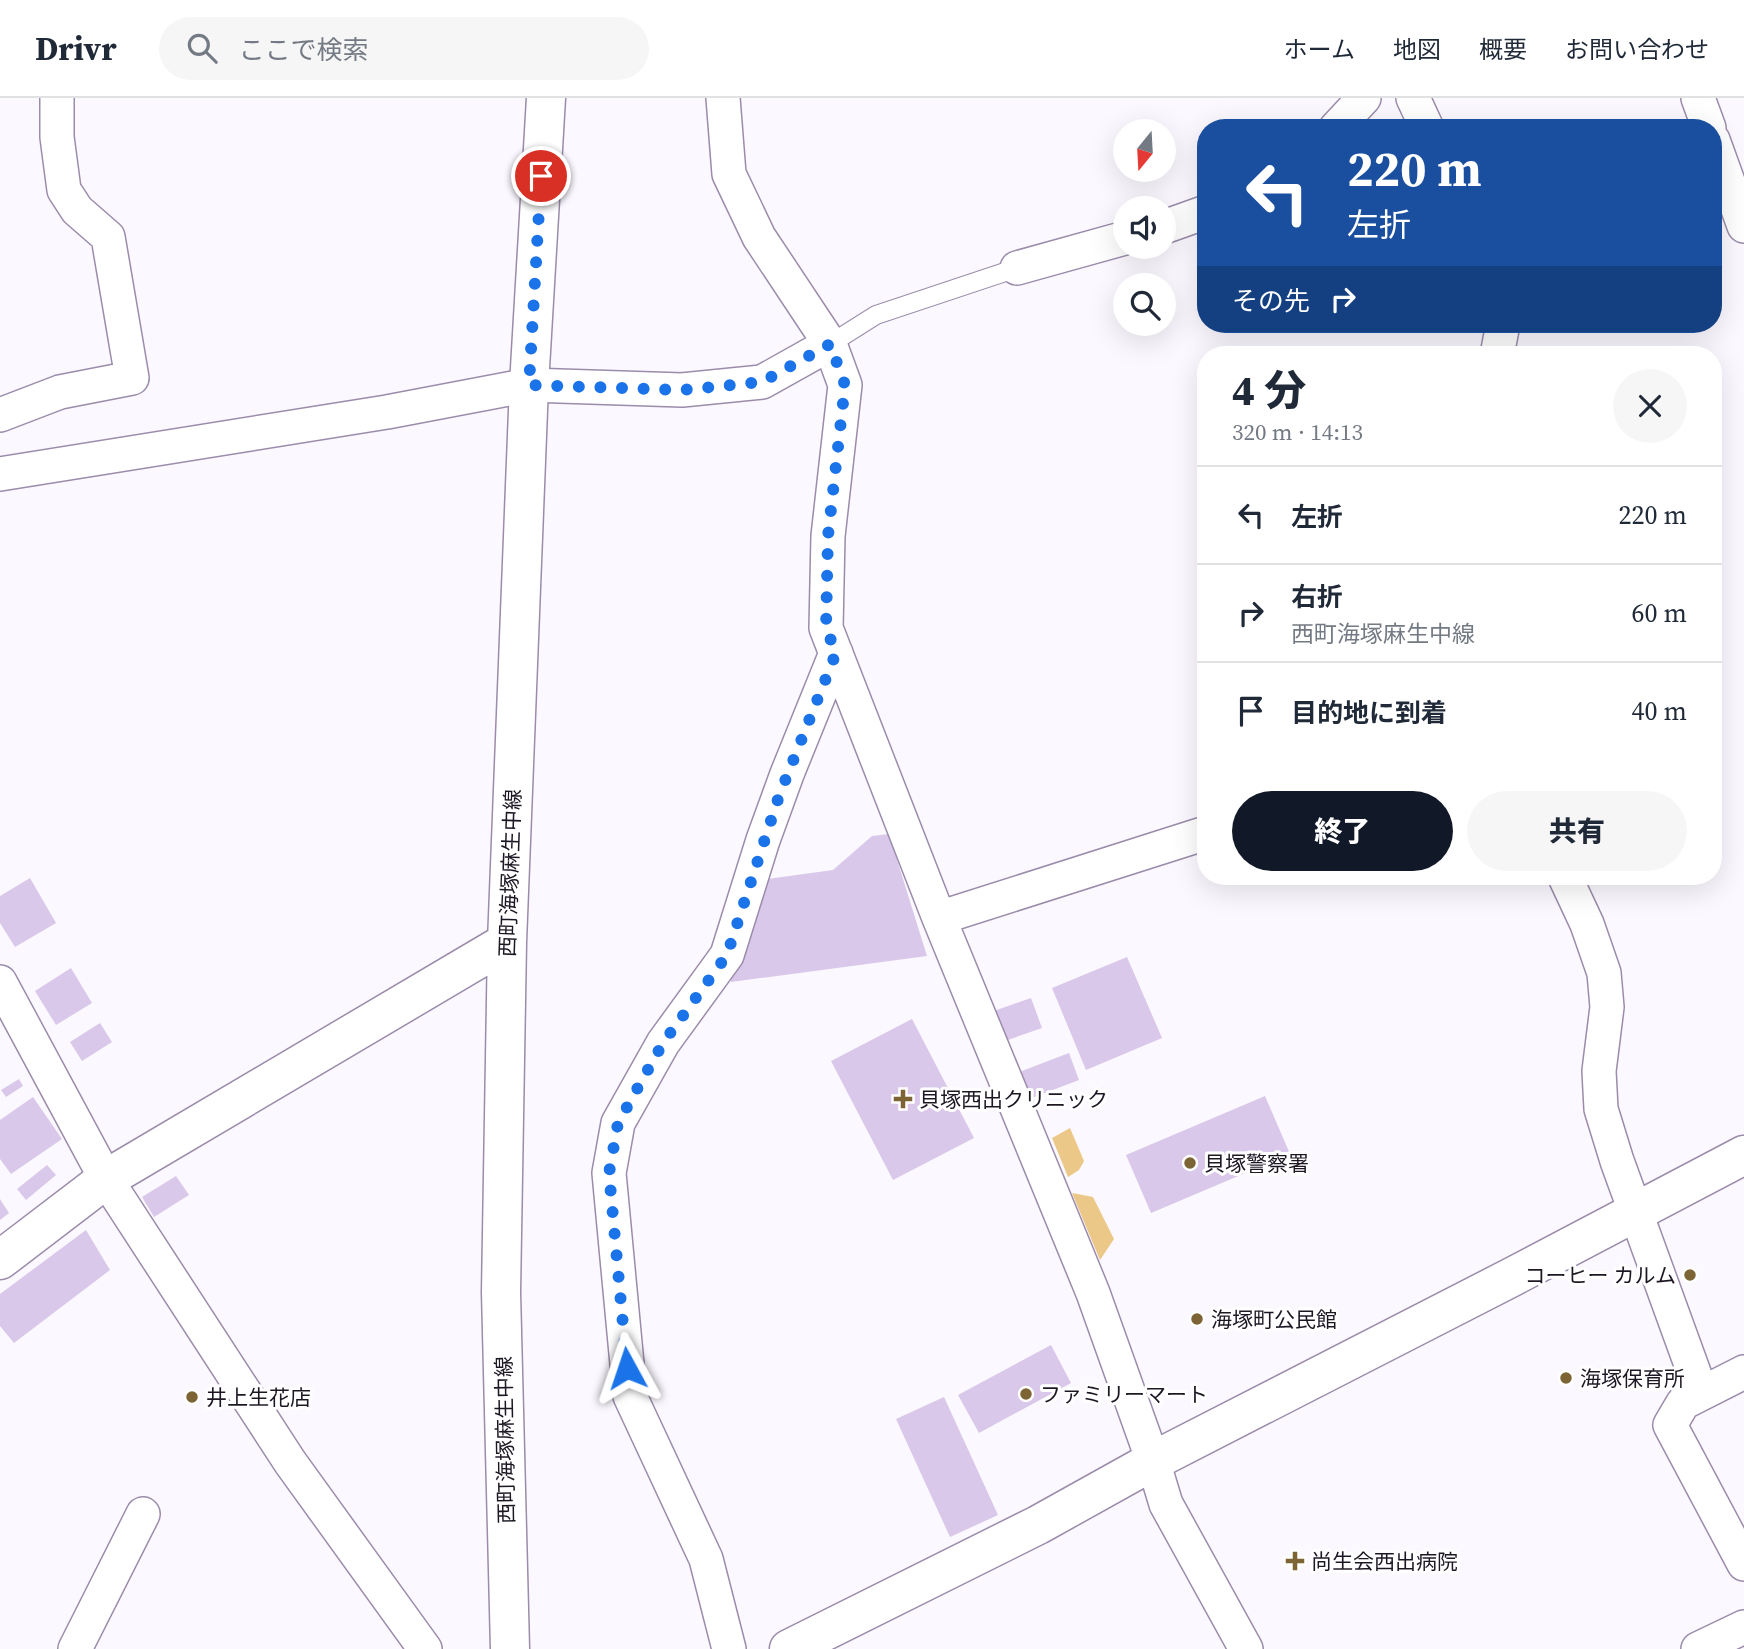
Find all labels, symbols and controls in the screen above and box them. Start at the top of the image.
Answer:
search box [159,17,649,80]
text: Drivr [35,26,117,71]
icon: search [183,29,221,67]
text: ここで検索 [239,32,369,68]
text: ホーム [1284,33,1355,66]
text: 地図 [1393,33,1441,66]
text: 概要 [1479,33,1527,66]
text: お問い合わせ [1565,33,1709,66]
north arrow [1113,119,1176,182]
map controls [1113,119,1176,336]
text: 220 m [1347,135,1482,202]
pin [511,146,571,206]
icon: left [1232,147,1323,238]
icon: arrive [522,157,560,195]
button: sound [1113,196,1176,259]
text: 左折 [1347,203,1411,247]
button: search [1113,273,1176,336]
icon: right [1324,280,1362,318]
text: その先 [1232,283,1310,319]
text: 4 分 [1232,361,1306,419]
button: close [1613,369,1687,443]
text: 320 m · 14:13 [1232,416,1363,448]
icon: left [1232,496,1270,534]
text: 220 m [1619,497,1687,533]
text: 左折 [1291,499,1343,535]
text: 右折 [1291,579,1343,615]
icon: right [1232,594,1270,632]
text: 60 m [1632,595,1687,631]
text: 西町海塚麻生中線 [1291,618,1475,650]
icon: arrive [1232,692,1270,730]
text: 40 m [1632,693,1687,729]
text: 目的地に到着 [1291,695,1447,731]
street label: 西町海塚麻生中線 [493,789,527,957]
button: 終了 [1232,791,1453,871]
button: 共有 [1467,791,1687,871]
place label: 貝塚西出クリニック [919,1085,1108,1114]
marker: 貝塚西出クリニック [893,1089,913,1109]
place label: 貝塚警察署 [1204,1149,1309,1178]
marker: 貝塚警察署 [1182,1155,1198,1171]
place label: コーヒー カルム [1525,1261,1676,1290]
marker: コーヒー カルム [1682,1267,1698,1283]
place label: 海塚町公民館 [1211,1305,1337,1334]
marker: 海塚町公民館 [1189,1311,1205,1327]
position arrow [590,1331,664,1405]
street label: 西町海塚麻生中線 [489,1356,521,1524]
place label: 海塚保育所 [1580,1364,1685,1393]
marker: 海塚保育所 [1558,1370,1574,1386]
place label: ファミリーマート [1040,1380,1208,1409]
place label: 井上生花店 [206,1383,311,1412]
marker: ファミリーマート [1018,1386,1034,1402]
marker: 井上生花店 [184,1389,200,1405]
place label: 尚生会西出病院 [1311,1547,1458,1576]
marker: 尚生会西出病院 [1285,1551,1305,1571]

